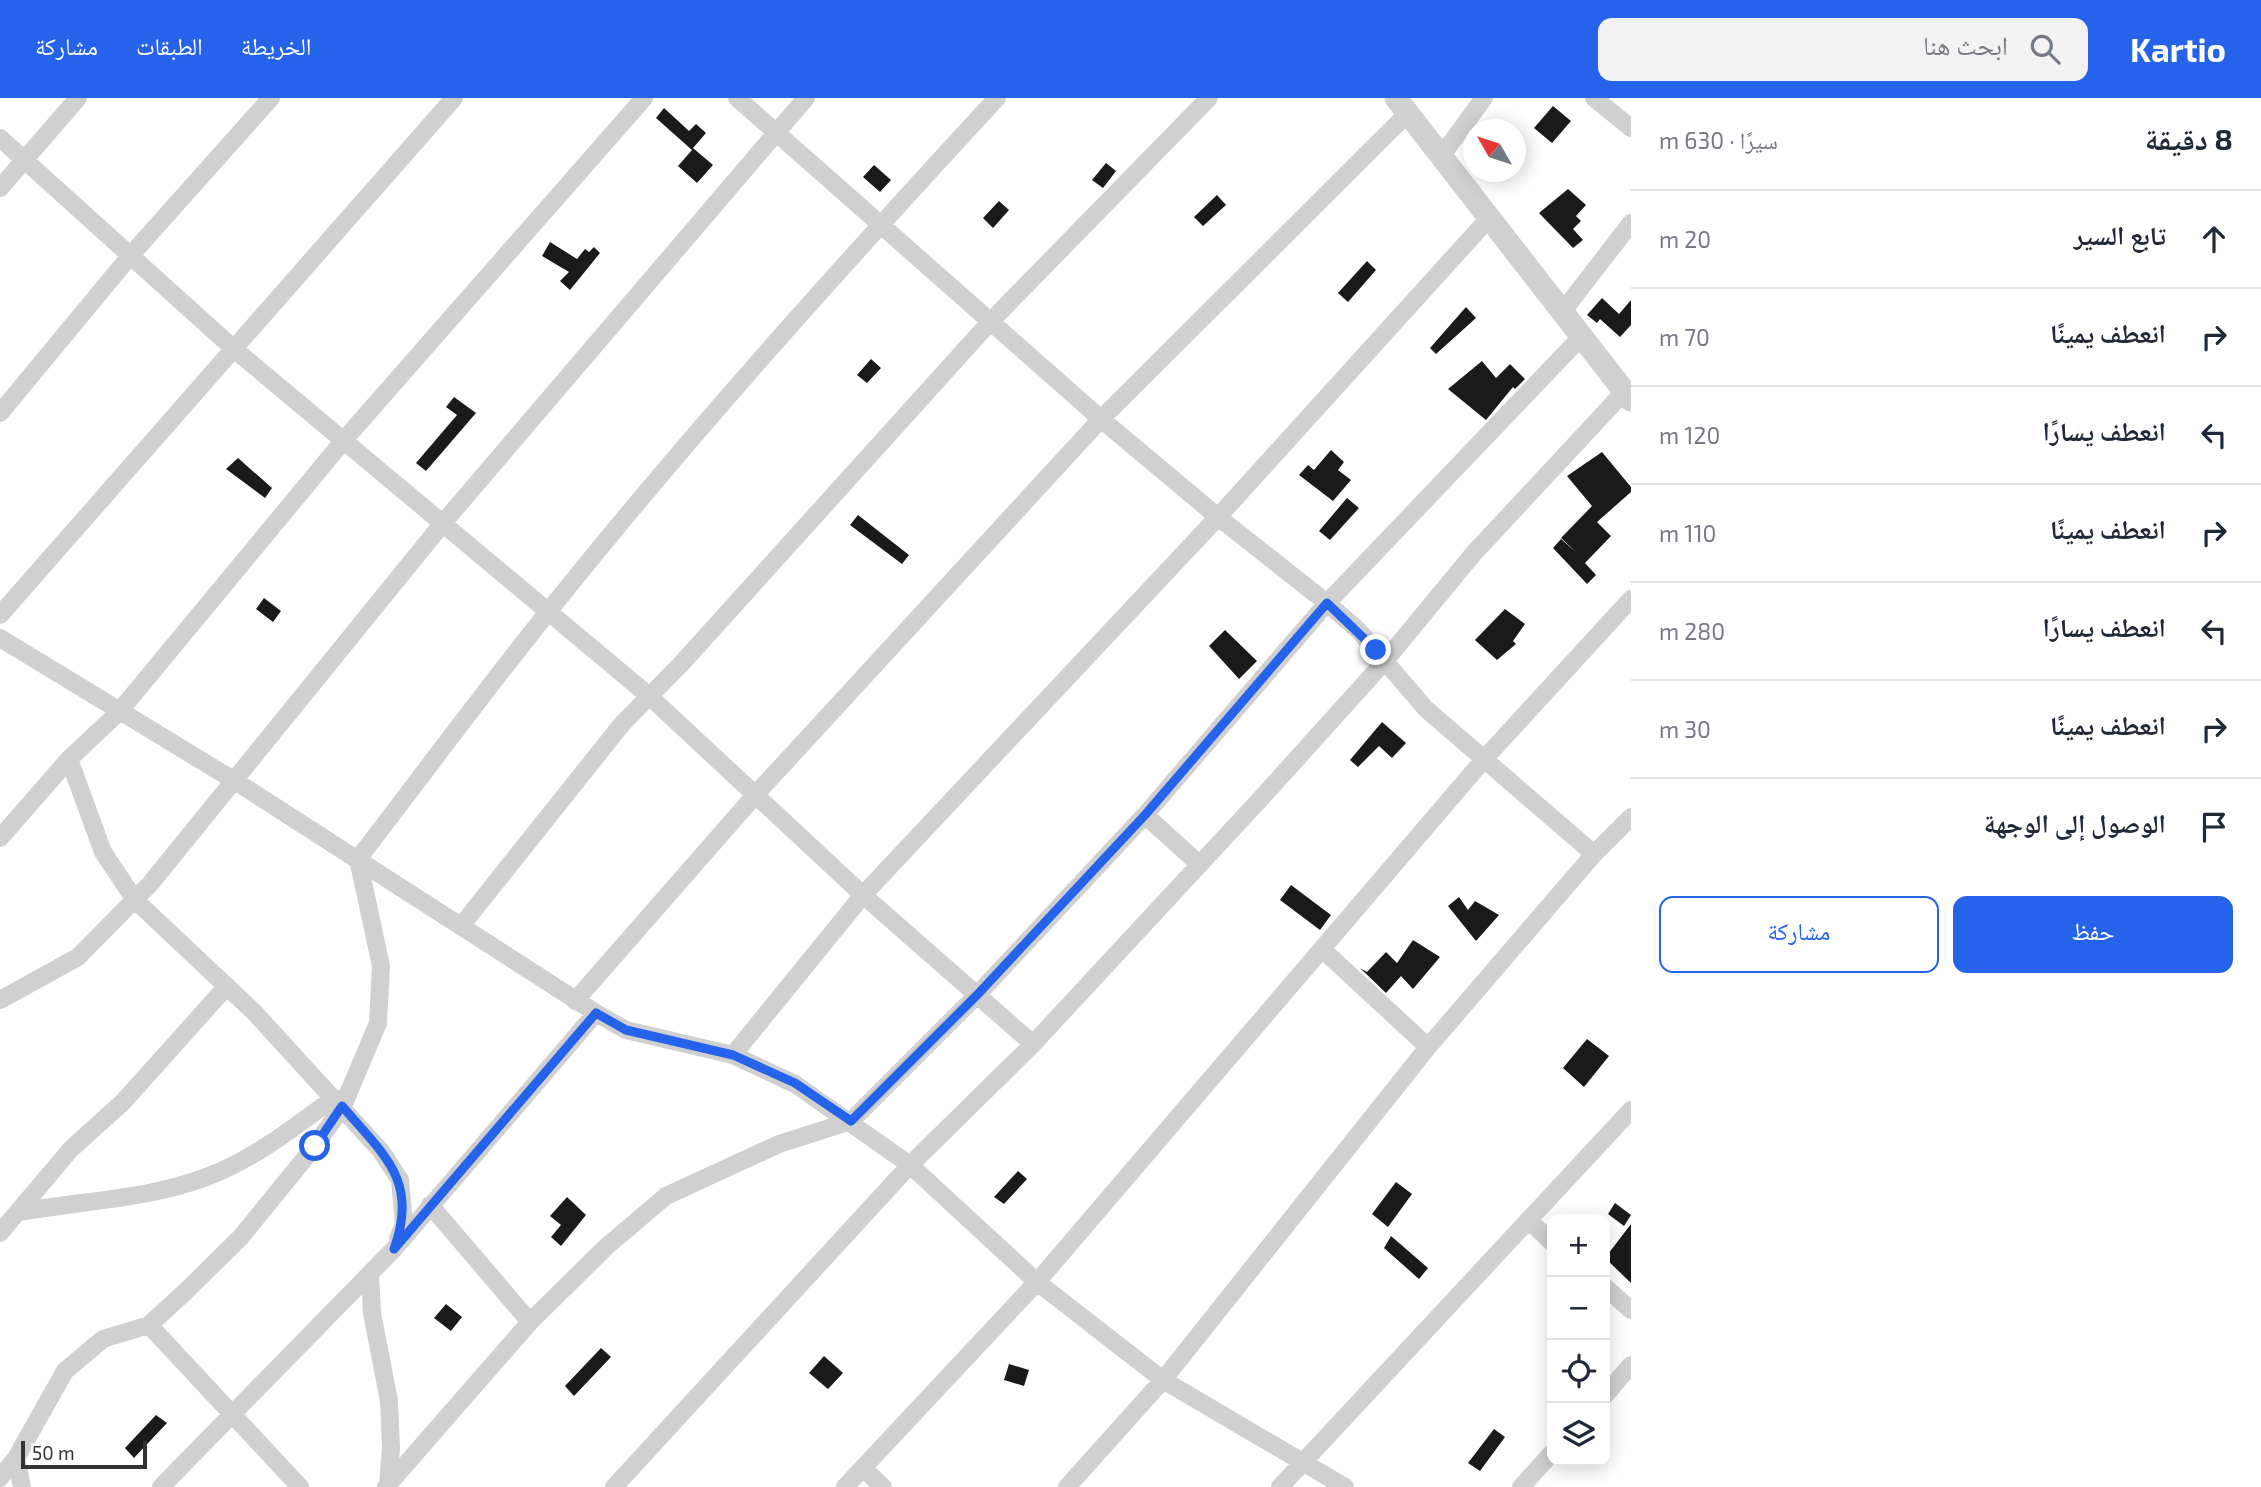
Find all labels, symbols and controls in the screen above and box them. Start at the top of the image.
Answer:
search box [1598,18,2088,81]
text: ابحث هنا [1923,29,2008,60]
text: Kartio [2130,29,2226,69]
icon: search [2026,30,2064,68]
text: مشاركة [35,31,98,60]
text: الطبقات [136,31,203,60]
text: الخريطة [241,31,311,60]
north arrow [1463,119,1526,182]
text: 8 دقيقة [2145,120,2233,156]
text: سيرًا · 630 m [1659,126,1778,154]
text: تابع السير [2074,219,2166,250]
icon: ahead [2195,220,2233,258]
text: 20 m [1659,225,1711,253]
text: انعطف يمينًا [2050,317,2166,348]
icon: right [2195,318,2233,356]
text: 70 m [1659,323,1710,351]
text: انعطف يسارًا [2042,415,2166,446]
icon: left [2195,416,2233,454]
text: 120 m [1659,421,1720,449]
text: انعطف يمينًا [2050,513,2166,544]
icon: right [2195,514,2233,552]
text: 110 m [1659,519,1716,547]
text: انعطف يسارًا [2042,611,2166,642]
icon: left [2195,612,2233,650]
text: 280 m [1659,617,1725,645]
route end [1360,634,1391,665]
text: انعطف يمينًا [2050,709,2166,740]
icon: right [2195,710,2233,748]
text: 30 m [1659,715,1711,743]
text: الوصول إلى الوجهة [1984,807,2166,838]
icon: arrive [2195,808,2233,846]
button: مشاركة [1659,896,1939,973]
button: حفظ [1953,896,2233,973]
route start [299,1130,330,1161]
map controls [1547,1214,1610,1466]
button: + [1547,1214,1610,1277]
button: − [1547,1277,1610,1340]
button: locate [1547,1340,1610,1403]
button: layers [1547,1403,1610,1466]
scale bar [21,1438,147,1470]
text: 50 m [32,1441,75,1464]

